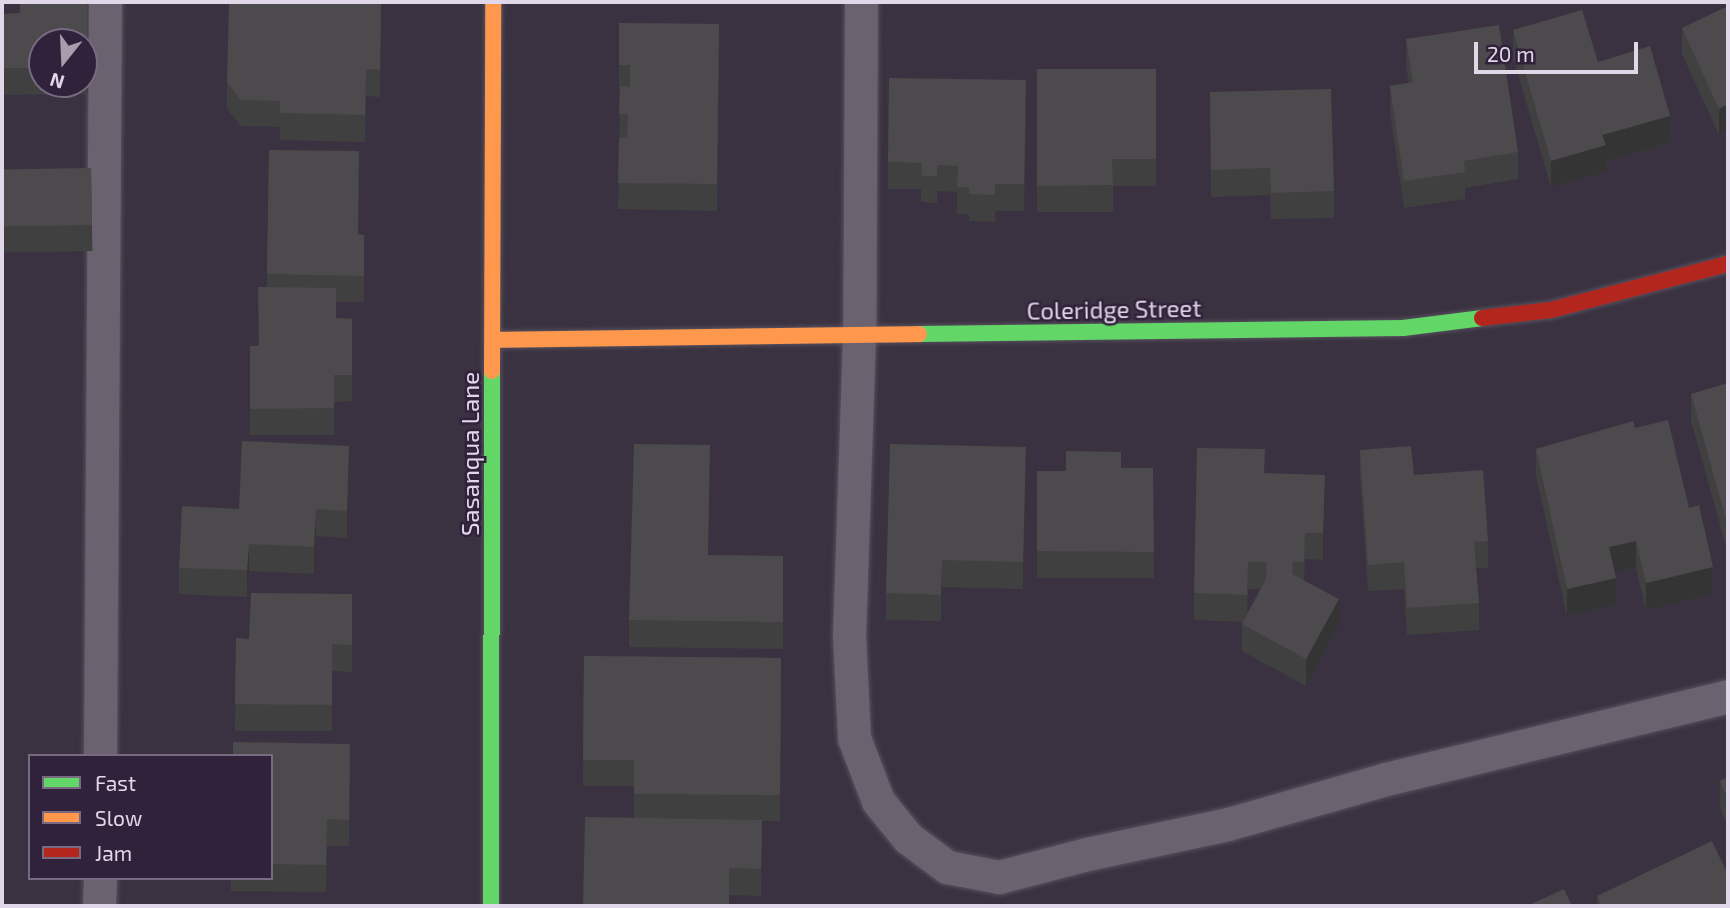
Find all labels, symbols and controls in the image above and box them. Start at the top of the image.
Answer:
north arrow [28,28,98,98]
scale bar [1478,28,1642,72]
text: 20 m [1487,41,1535,66]
text: N [47,68,67,95]
street label: Coleridge Street [1026,293,1202,325]
street label: Sasanqua Lane [456,372,484,536]
legend [28,754,273,880]
text: Fast [95,770,136,795]
text: Slow [95,805,142,830]
text: Jam [95,840,132,865]

